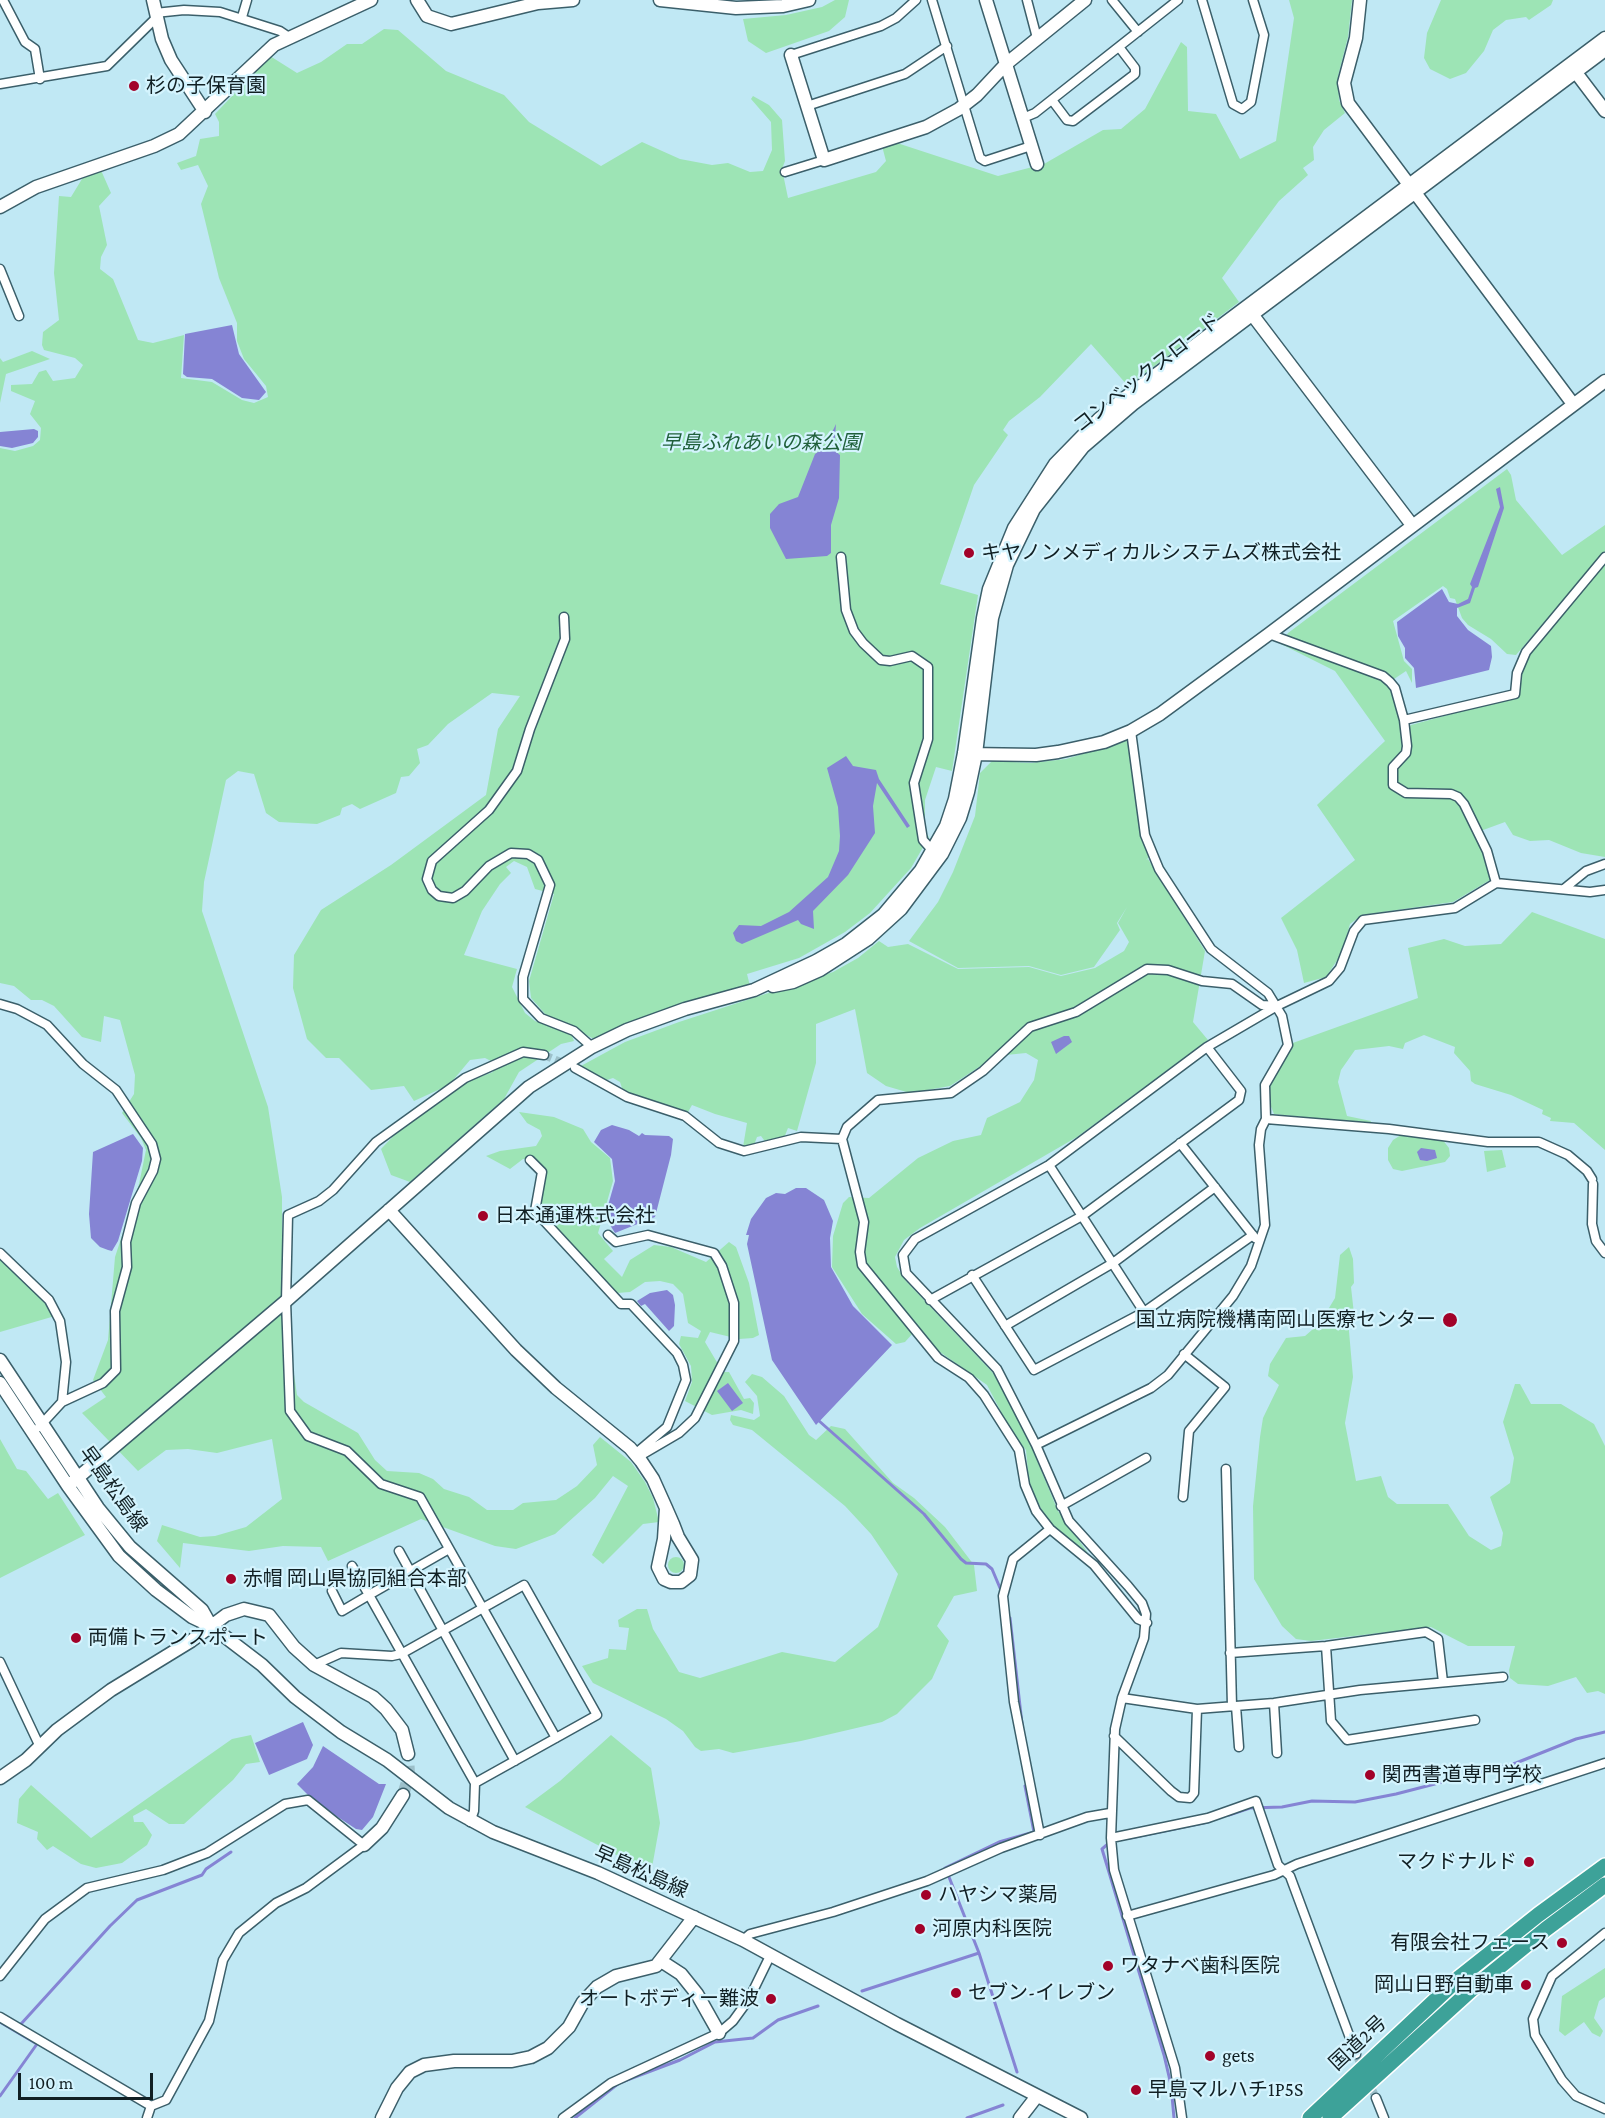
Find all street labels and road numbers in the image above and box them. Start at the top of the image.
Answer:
street label: コンベックスロード [1069,308,1225,438]
street label: 早島松島線 [74,1441,152,1537]
street label: 早島松島線 [590,1841,692,1903]
street label: 国道2号 [1324,2011,1392,2075]

